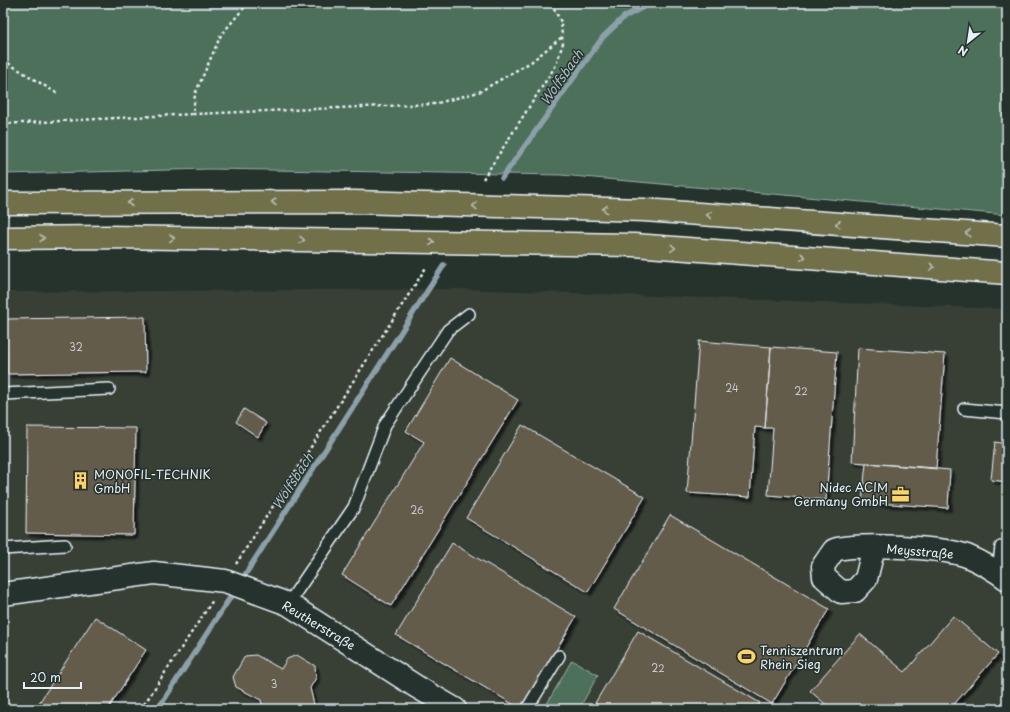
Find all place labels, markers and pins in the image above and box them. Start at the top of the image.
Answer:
place label: MONOFIL-TECHNIK GmbH [94,465,211,497]
building icon: MONOFIL-TECHNIK GmbH [71,471,91,491]
place label: Nidec ACIM Germany GmbH [794,478,888,510]
office icon: Nidec ACIM Germany GmbH [891,484,911,504]
place label: Tenniszentrum Rhein Sieg [760,641,844,673]
sports icon: Tenniszentrum Rhein Sieg [737,647,757,667]

